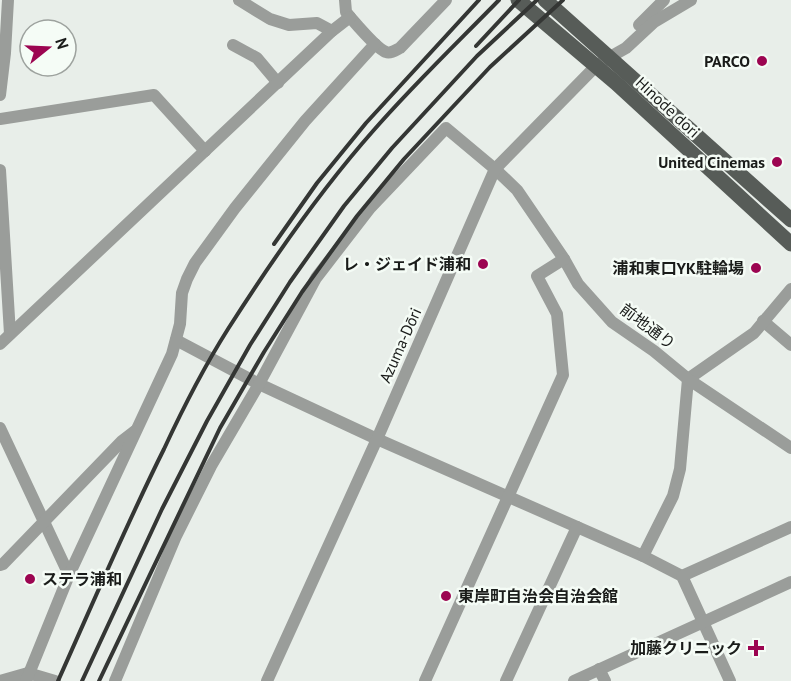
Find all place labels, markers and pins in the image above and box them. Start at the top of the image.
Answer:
place label: PARCO [704,51,750,71]
marker: PARCO [755,54,769,68]
place label: United Cinemas [658,152,765,172]
marker: United Cinemas [770,155,784,169]
place label: レ・ジェイド浦和 [343,254,471,274]
marker: レ・ジェイド浦和 [476,257,490,271]
place label: 浦和東口YK駐輪場 [613,258,744,278]
marker: 浦和東口YK駐輪場 [749,261,763,275]
place label: ステラ浦和 [42,569,122,589]
marker: ステラ浦和 [23,572,37,586]
place label: 東岸町自治会自治会館 [458,586,618,606]
marker: 東岸町自治会自治会館 [439,589,453,603]
place label: 加藤クリニック [630,638,742,658]
marker: 加藤クリニック [747,639,765,657]

